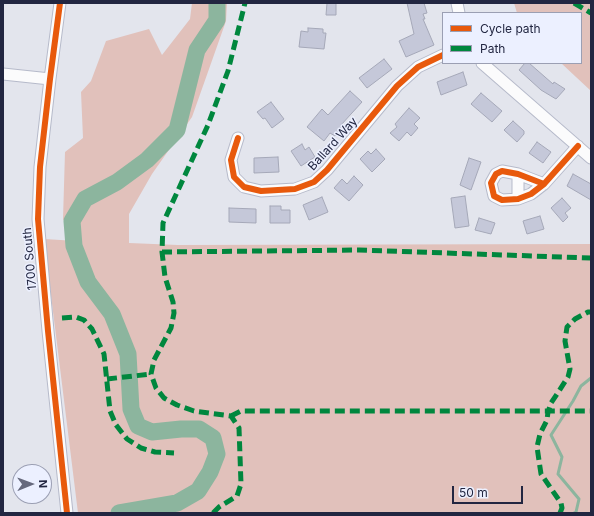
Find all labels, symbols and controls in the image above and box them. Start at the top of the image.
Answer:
legend [442,12,582,64]
text: Cycle path [480,21,541,36]
text: Path [480,41,505,56]
street label: Ballard Way [305,114,361,174]
street label: 1700 South [20,227,40,291]
north arrow [12,464,52,504]
scale bar [454,478,525,504]
text: N [36,479,50,488]
text: 50 m [459,485,488,500]

